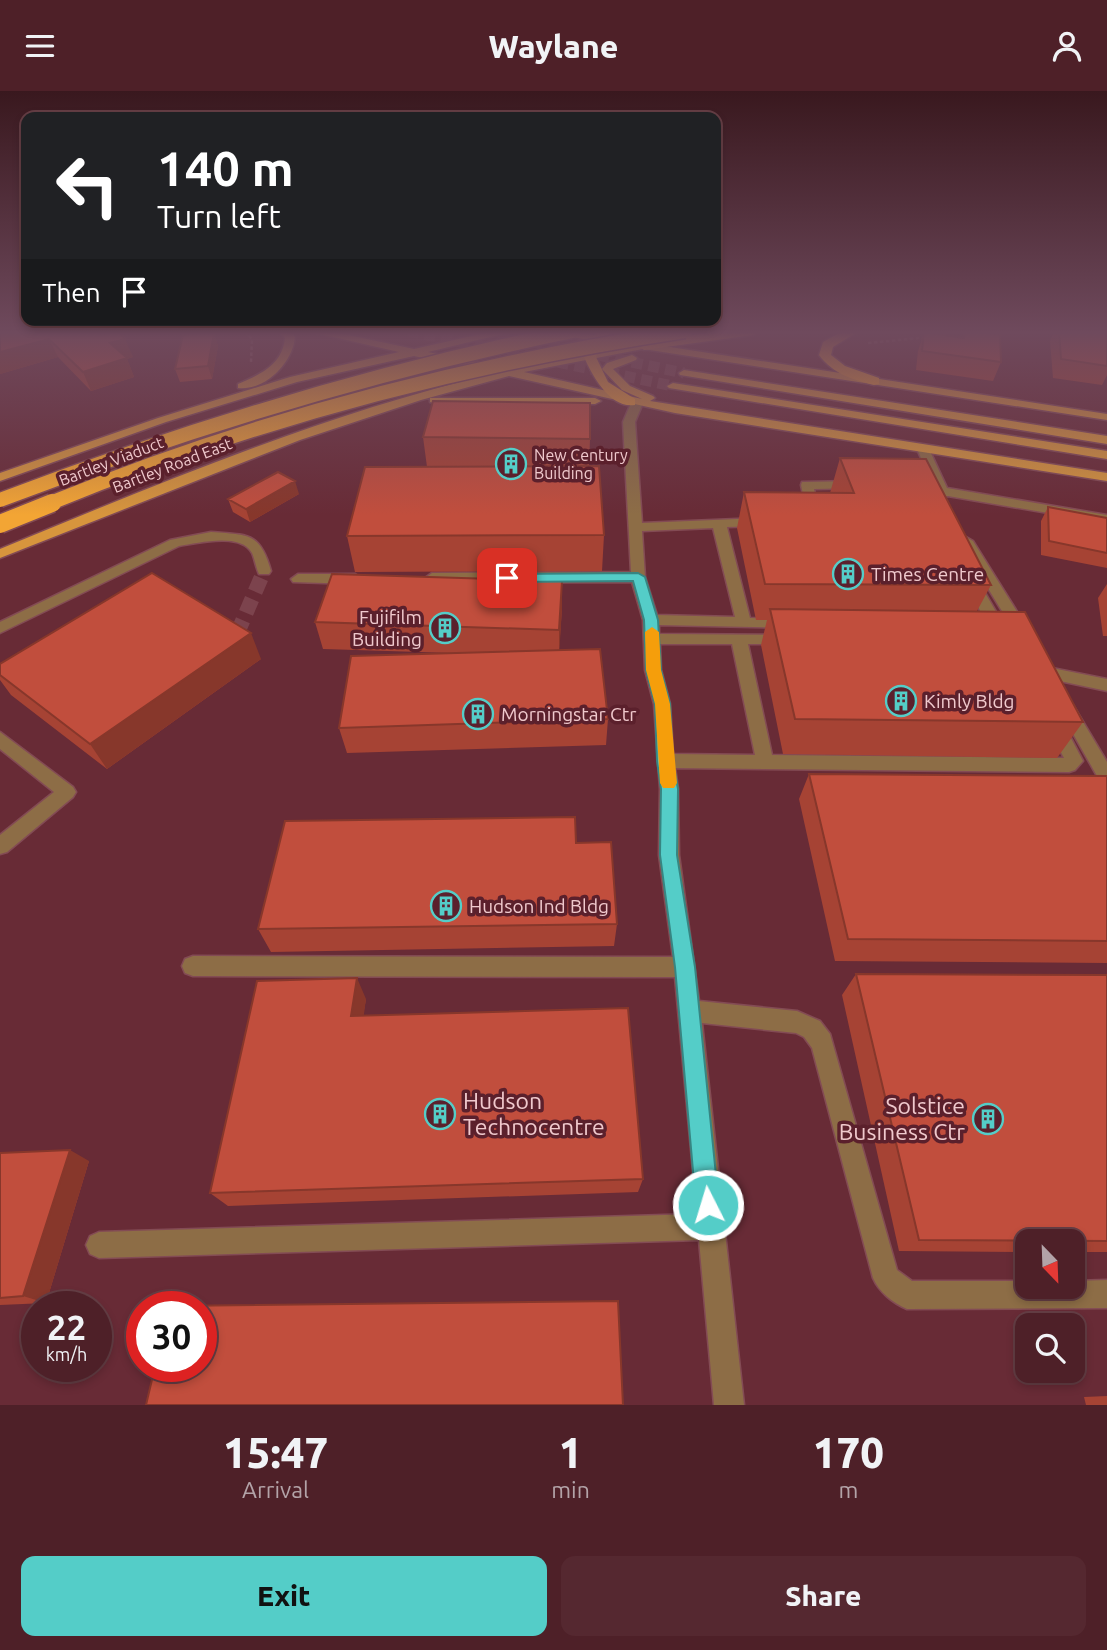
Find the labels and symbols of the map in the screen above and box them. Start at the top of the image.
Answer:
street label: Bartley Viaduct [56,433,166,489]
street label: Bartley Road East [110,434,235,496]
place label: New Century Building [534,446,628,482]
building icon: New Century Building [494,447,528,481]
pin [477,548,537,608]
building icon: Times Centre [831,557,865,591]
place label: Times Centre [871,563,984,585]
place label: Fujifilm Building [352,606,422,650]
building icon: Fujifilm Building [428,611,462,645]
building icon: Kimly Bldg [884,684,918,718]
place label: Kimly Bldg [924,690,1015,712]
building icon: Morningstar Ctr [461,697,495,731]
place label: Morningstar Ctr [501,703,636,725]
building icon: Hudson Ind Bldg [429,889,463,923]
place label: Hudson Ind Bldg [469,895,609,917]
place label: Hudson Technocentre [463,1088,605,1139]
place label: Solstice Business Ctr [839,1093,965,1144]
building icon: Hudson Technocentre [423,1097,457,1131]
building icon: Solstice Business Ctr [971,1102,1005,1136]
position arrow [671,1168,745,1242]
north arrow [1015,1229,1085,1299]
speed limit sign: 30 [126,1291,217,1382]

